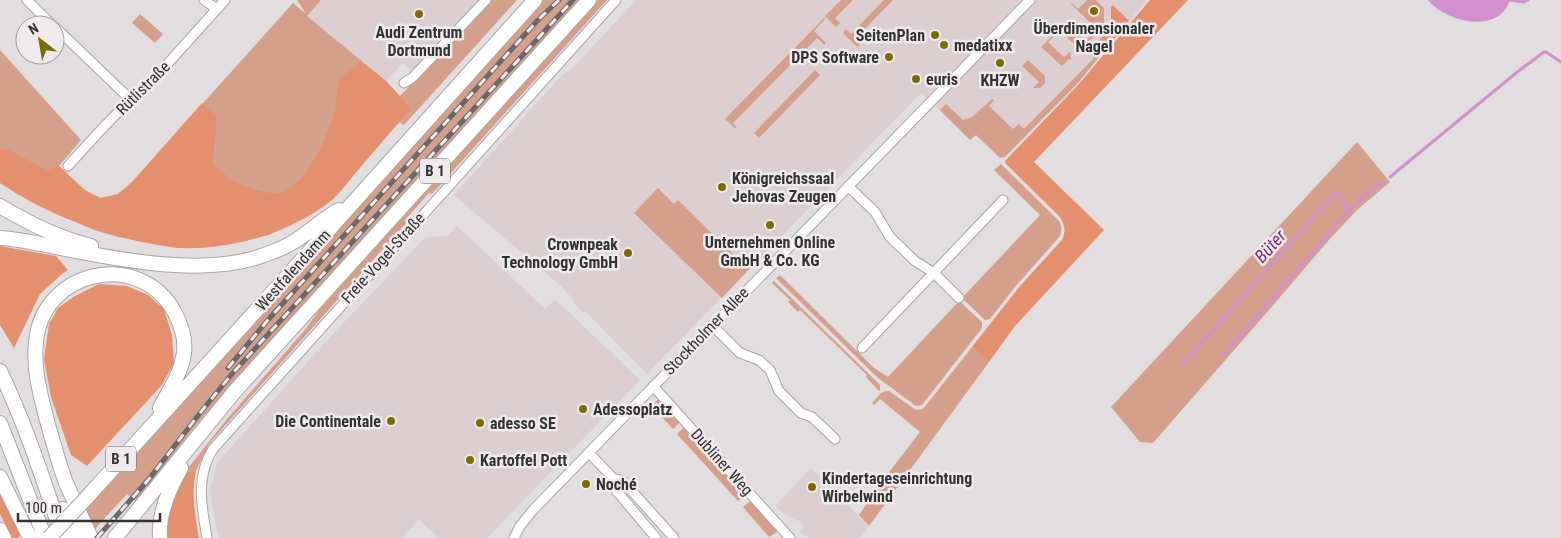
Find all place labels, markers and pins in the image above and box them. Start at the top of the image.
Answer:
marker: Überdimensionaler Nagel [1088,5,1100,17]
marker: Audi Zentrum Dortmund [413,8,425,20]
place label: Überdimensionaler Nagel [1034,19,1154,56]
place label: Audi Zentrum Dortmund [376,23,463,60]
place label: SeitenPlan [856,26,925,45]
marker: SeitenPlan [929,29,941,41]
place label: medatixx [954,36,1013,55]
marker: medatixx [938,39,950,51]
place label: DPS Software [791,48,879,67]
marker: DPS Software [883,51,895,63]
marker: KHZW [994,57,1006,69]
place label: euris [926,70,958,89]
place label: KHZW [980,71,1020,90]
marker: euris [910,73,922,85]
place label: Königreichssaal Jehovas Zeugen [732,169,836,206]
marker: Königreichssaal Jehovas Zeugen [716,181,728,193]
marker: Unternehmen Online GmbH & Co. KG [764,219,776,231]
place label: Unternehmen Online GmbH & Co. KG [705,233,836,270]
place label: Crownpeak Technology GmbH [501,235,618,272]
marker: Crownpeak Technology GmbH [622,247,634,259]
place label: Adessoplatz [593,400,672,419]
marker: Adessoplatz [577,403,589,415]
place label: Die Continentale [275,412,381,431]
place label: adesso SE [490,414,556,433]
marker: Die Continentale [385,415,397,427]
marker: adesso SE [474,417,486,429]
place label: Kartoffel Pott [480,451,567,470]
marker: Kartoffel Pott [464,454,476,466]
place label: Kindertageseinrichtung Wirbelwind [822,469,972,506]
place label: Noché [596,475,637,494]
marker: Noché [580,478,592,490]
marker: Kindertageseinrichtung Wirbelwind [806,481,818,493]

